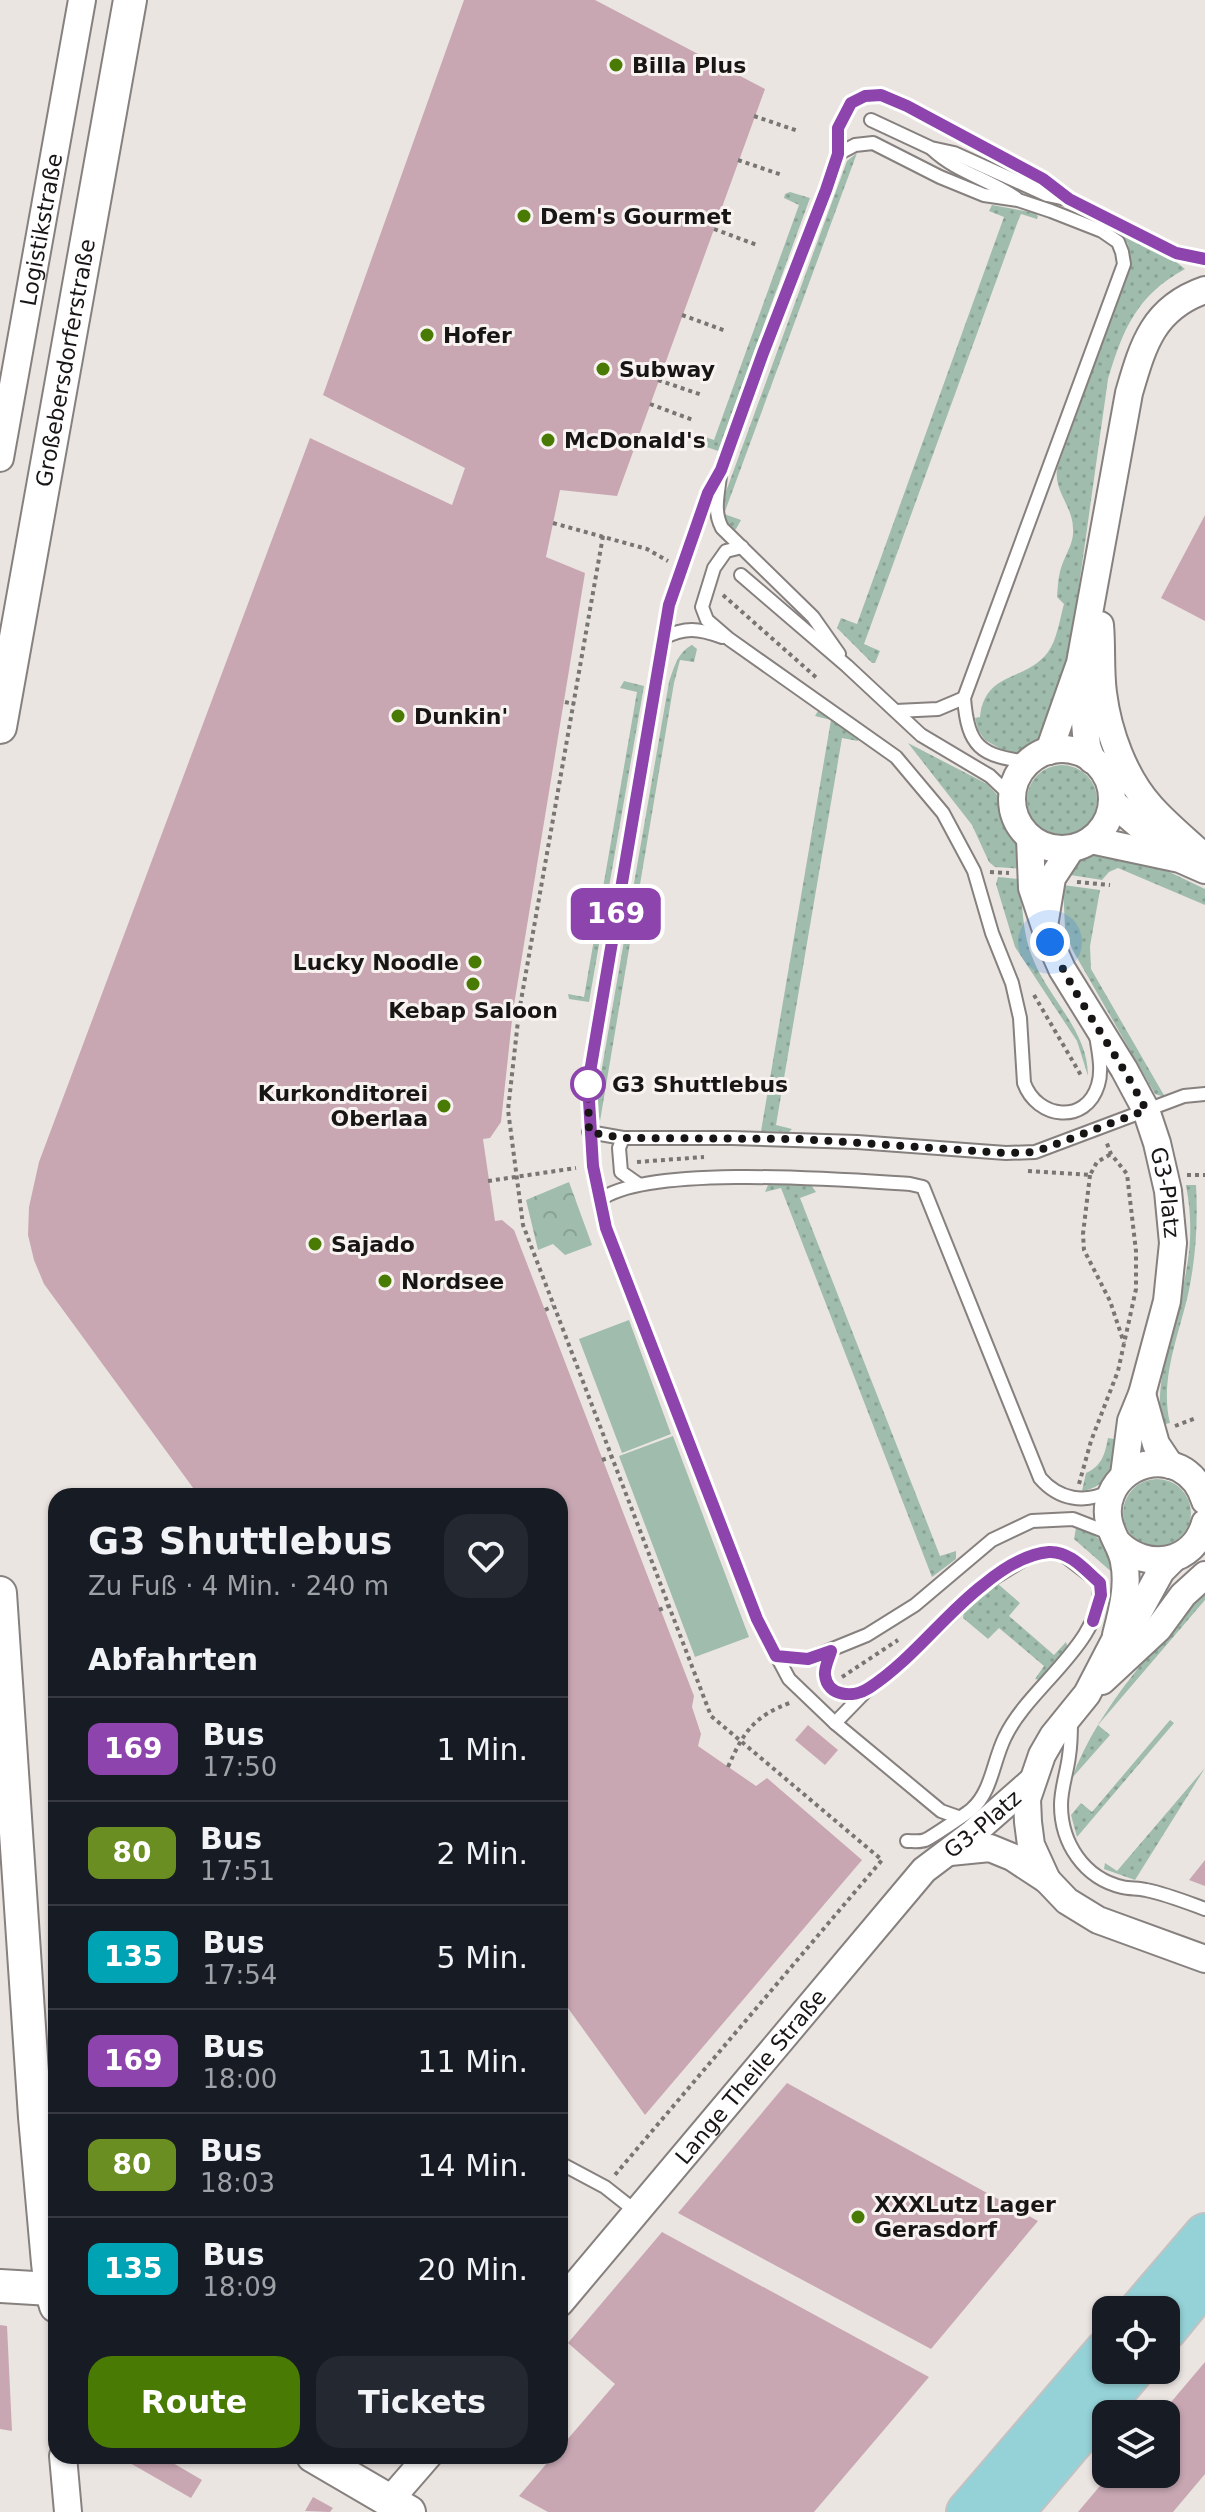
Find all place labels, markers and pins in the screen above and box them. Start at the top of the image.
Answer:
place label: Billa Plus [632,53,746,78]
marker: Billa Plus [607,56,625,74]
place label: Dem's Gourmet [540,204,732,229]
marker: Dem's Gourmet [515,207,533,225]
place label: Hofer [443,323,512,348]
marker: Hofer [418,326,436,344]
place label: Subway [619,357,715,382]
marker: Subway [594,360,612,378]
place label: McDonald's [564,428,706,453]
marker: McDonald's [539,431,557,449]
place label: Dunkin' [414,704,508,729]
marker: Dunkin' [389,707,407,725]
place label: Lucky Noodle [293,950,459,975]
marker: Lucky Noodle [466,953,484,971]
marker: Kebap Saloon [464,975,482,993]
place label: Kebap Saloon [388,998,558,1023]
marker: G3 Shuttlebus [571,1067,605,1101]
place label: G3 Shuttlebus [612,1072,788,1097]
place label: Kurkonditorei Oberlaa [258,1081,428,1131]
marker: Kurkonditorei Oberlaa [435,1097,453,1115]
place label: Sajado [331,1232,415,1257]
marker: Sajado [306,1235,324,1253]
place label: Nordsee [401,1269,504,1294]
marker: Nordsee [376,1272,394,1290]
place label: XXXLutz Lager Gerasdorf [874,2192,1056,2242]
marker: XXXLutz Lager Gerasdorf [849,2208,867,2226]

